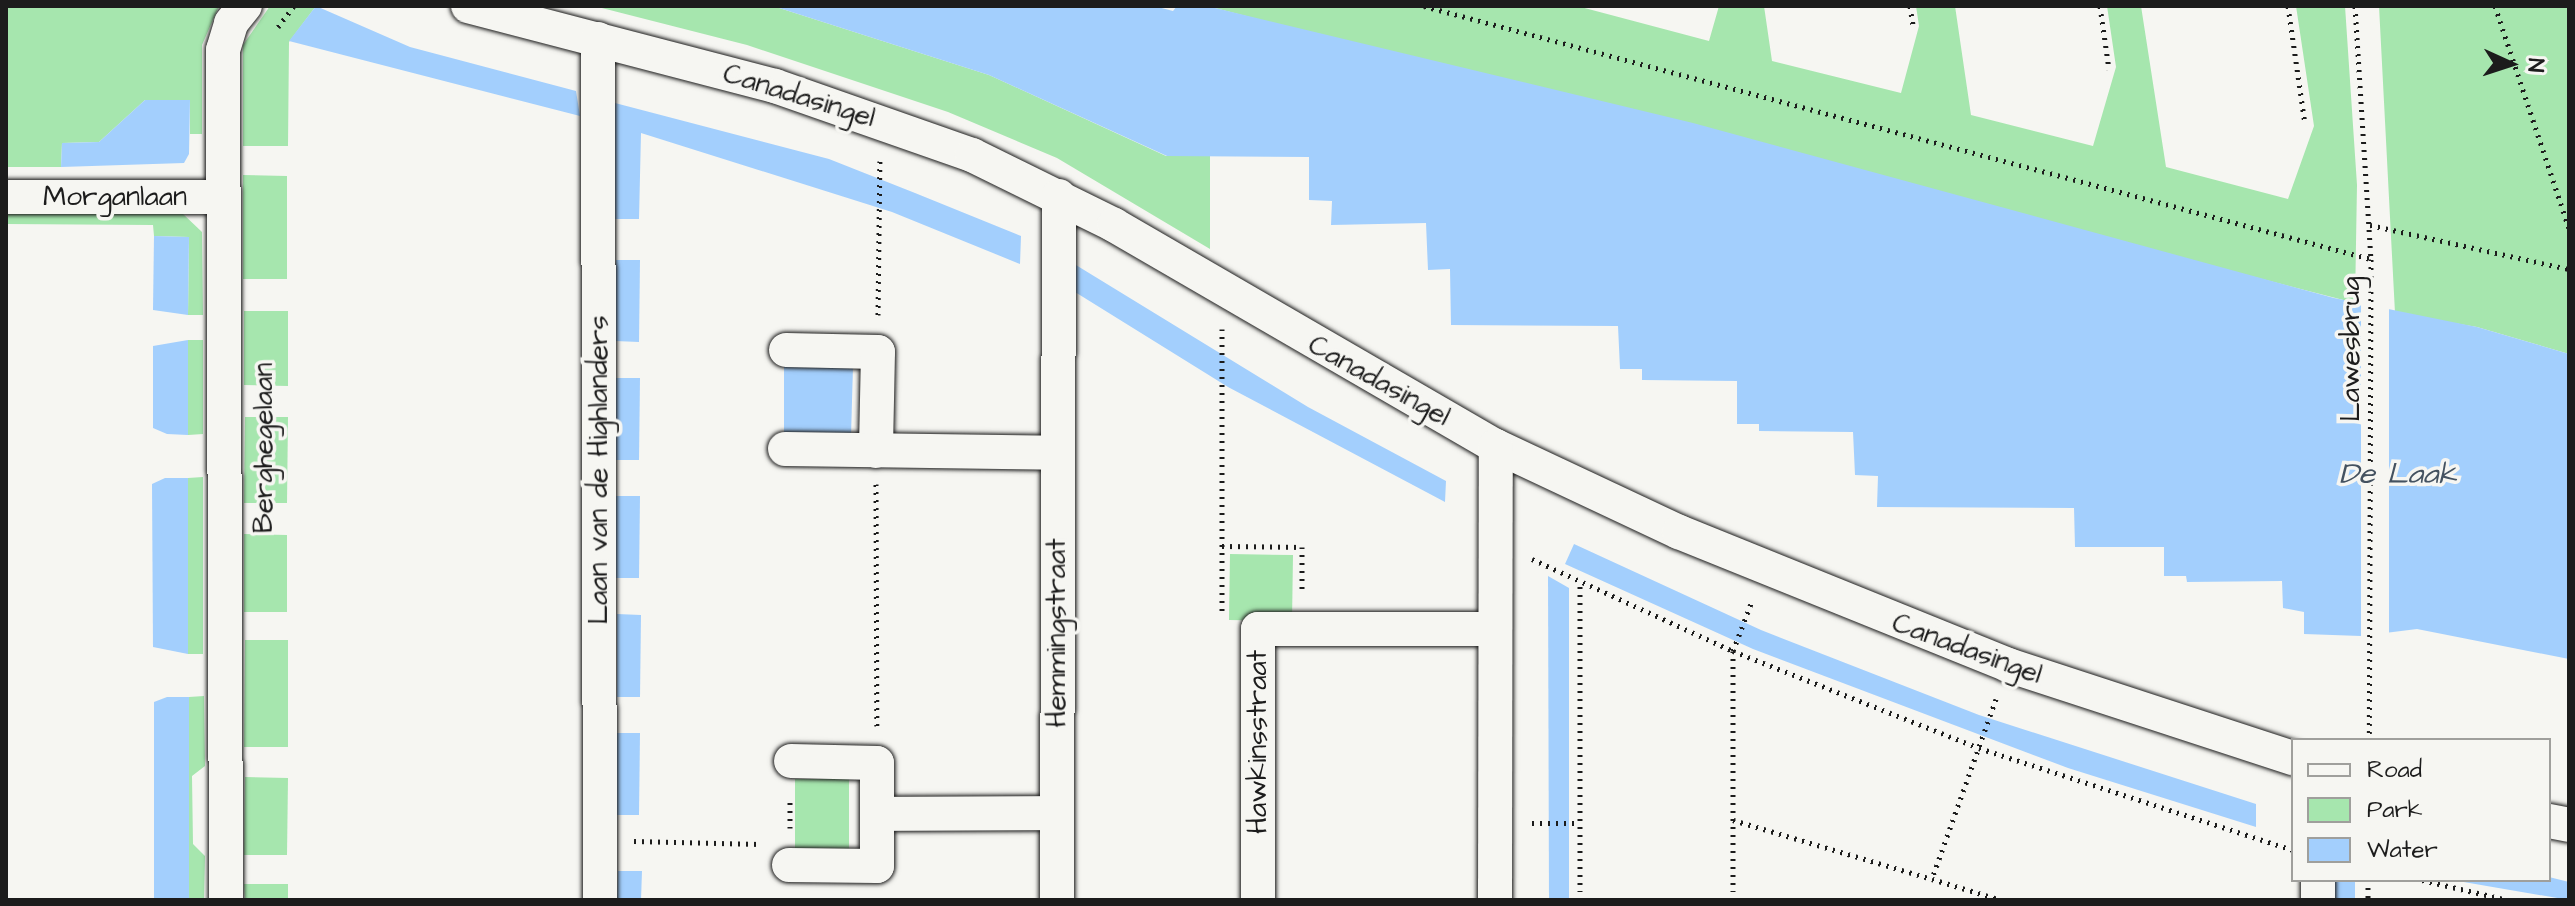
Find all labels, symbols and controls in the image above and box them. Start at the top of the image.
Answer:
north arrow [2471,24,2551,104]
street label: Canadasingel [719,57,879,135]
text: N [2520,58,2551,73]
street label: Morganlaan [43,180,187,214]
street label: Lawesbrug [2334,276,2368,422]
street label: Laan van de Highlanders [582,316,616,624]
street label: Canadasingel [1302,328,1456,434]
street label: Berghegelaan [247,363,281,533]
water label: De Laak [2339,456,2457,492]
street label: Hemmingstraat [1040,538,1074,728]
street label: Canadasingel [1887,606,2047,692]
street label: Hawkinsstraat [1241,650,1275,834]
legend [2291,738,2551,882]
text: Road [2367,753,2422,787]
text: Park [2367,793,2423,827]
text: Water [2367,833,2438,867]

